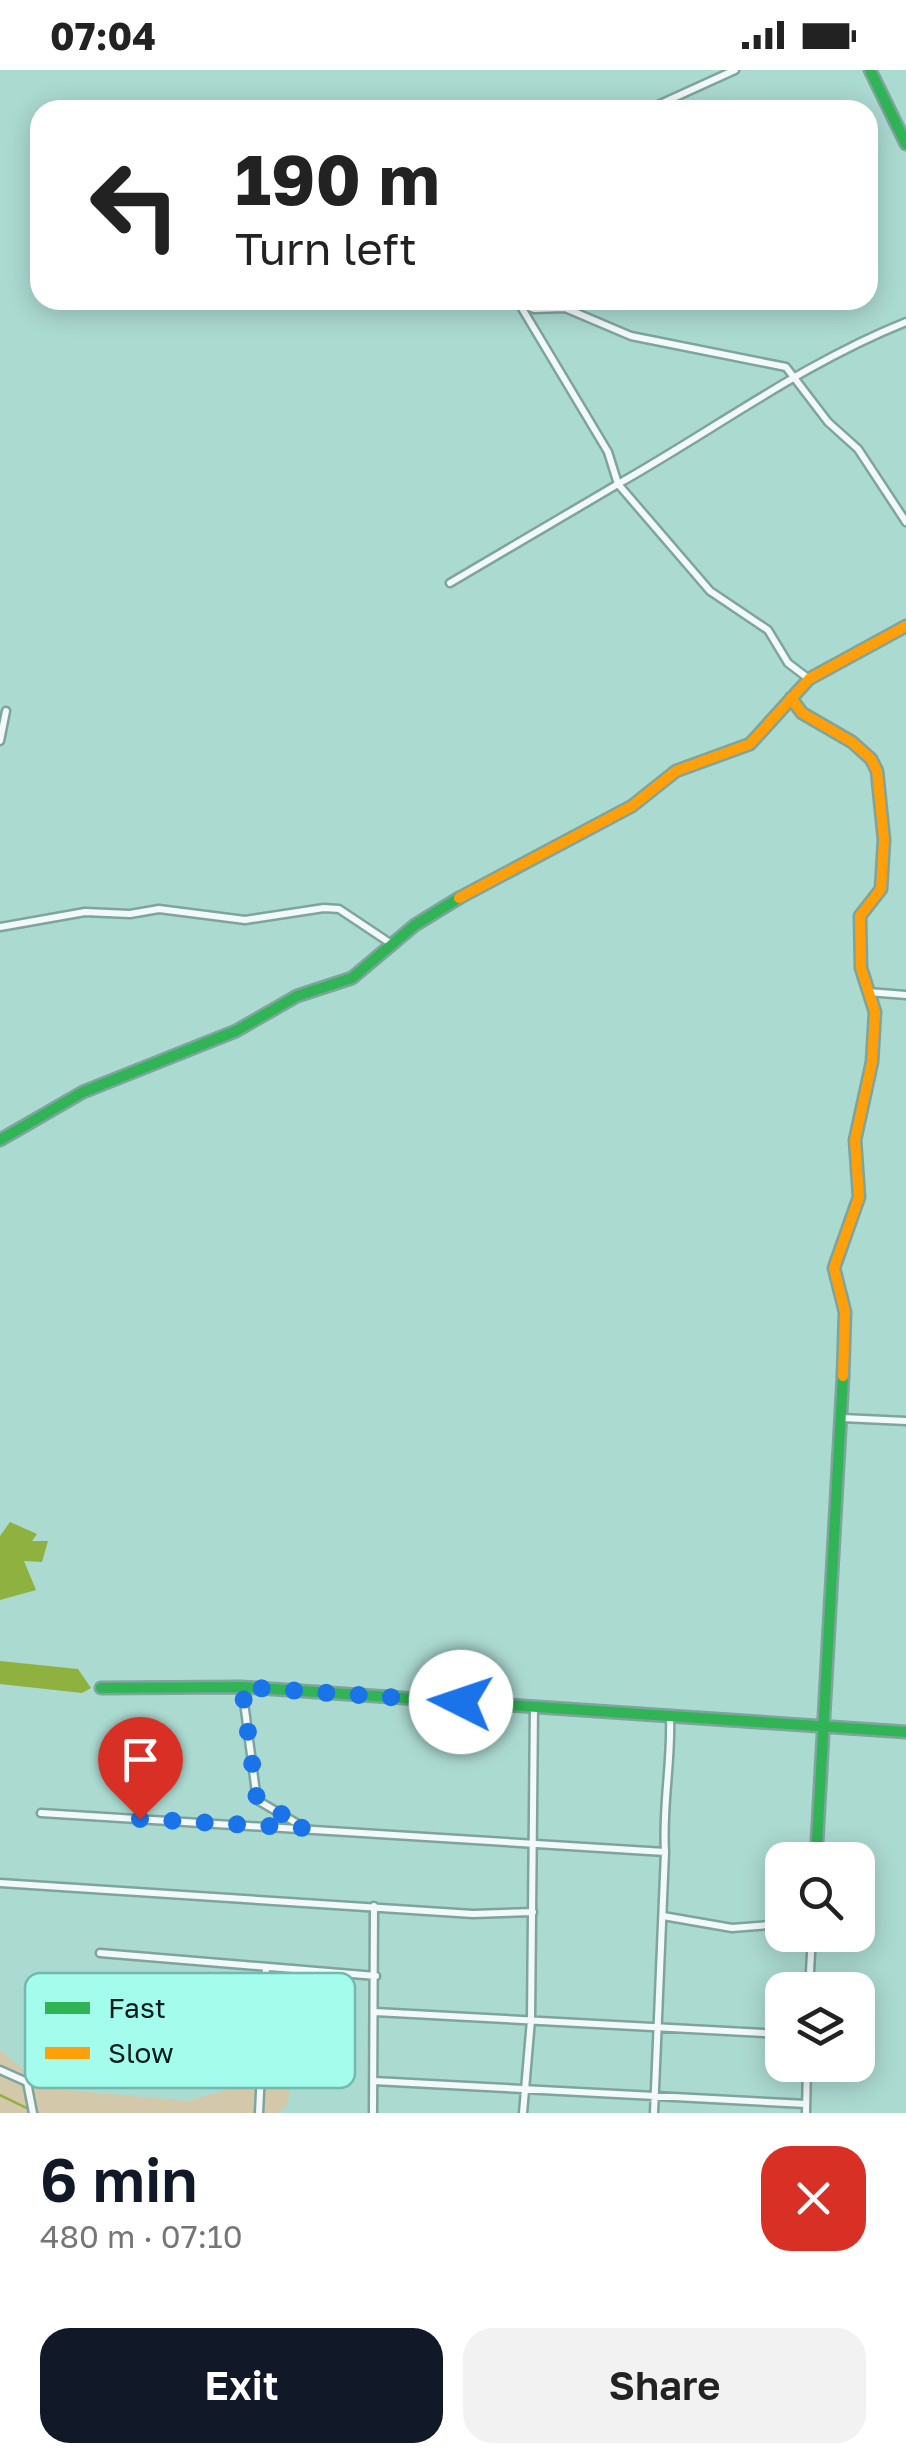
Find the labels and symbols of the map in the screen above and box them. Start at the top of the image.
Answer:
position arrow [409,1650,513,1754]
pin [98,1717,183,1820]
legend [25,1973,355,2088]
text: Fast [108,1991,166,2024]
text: Slow [108,2036,174,2069]

